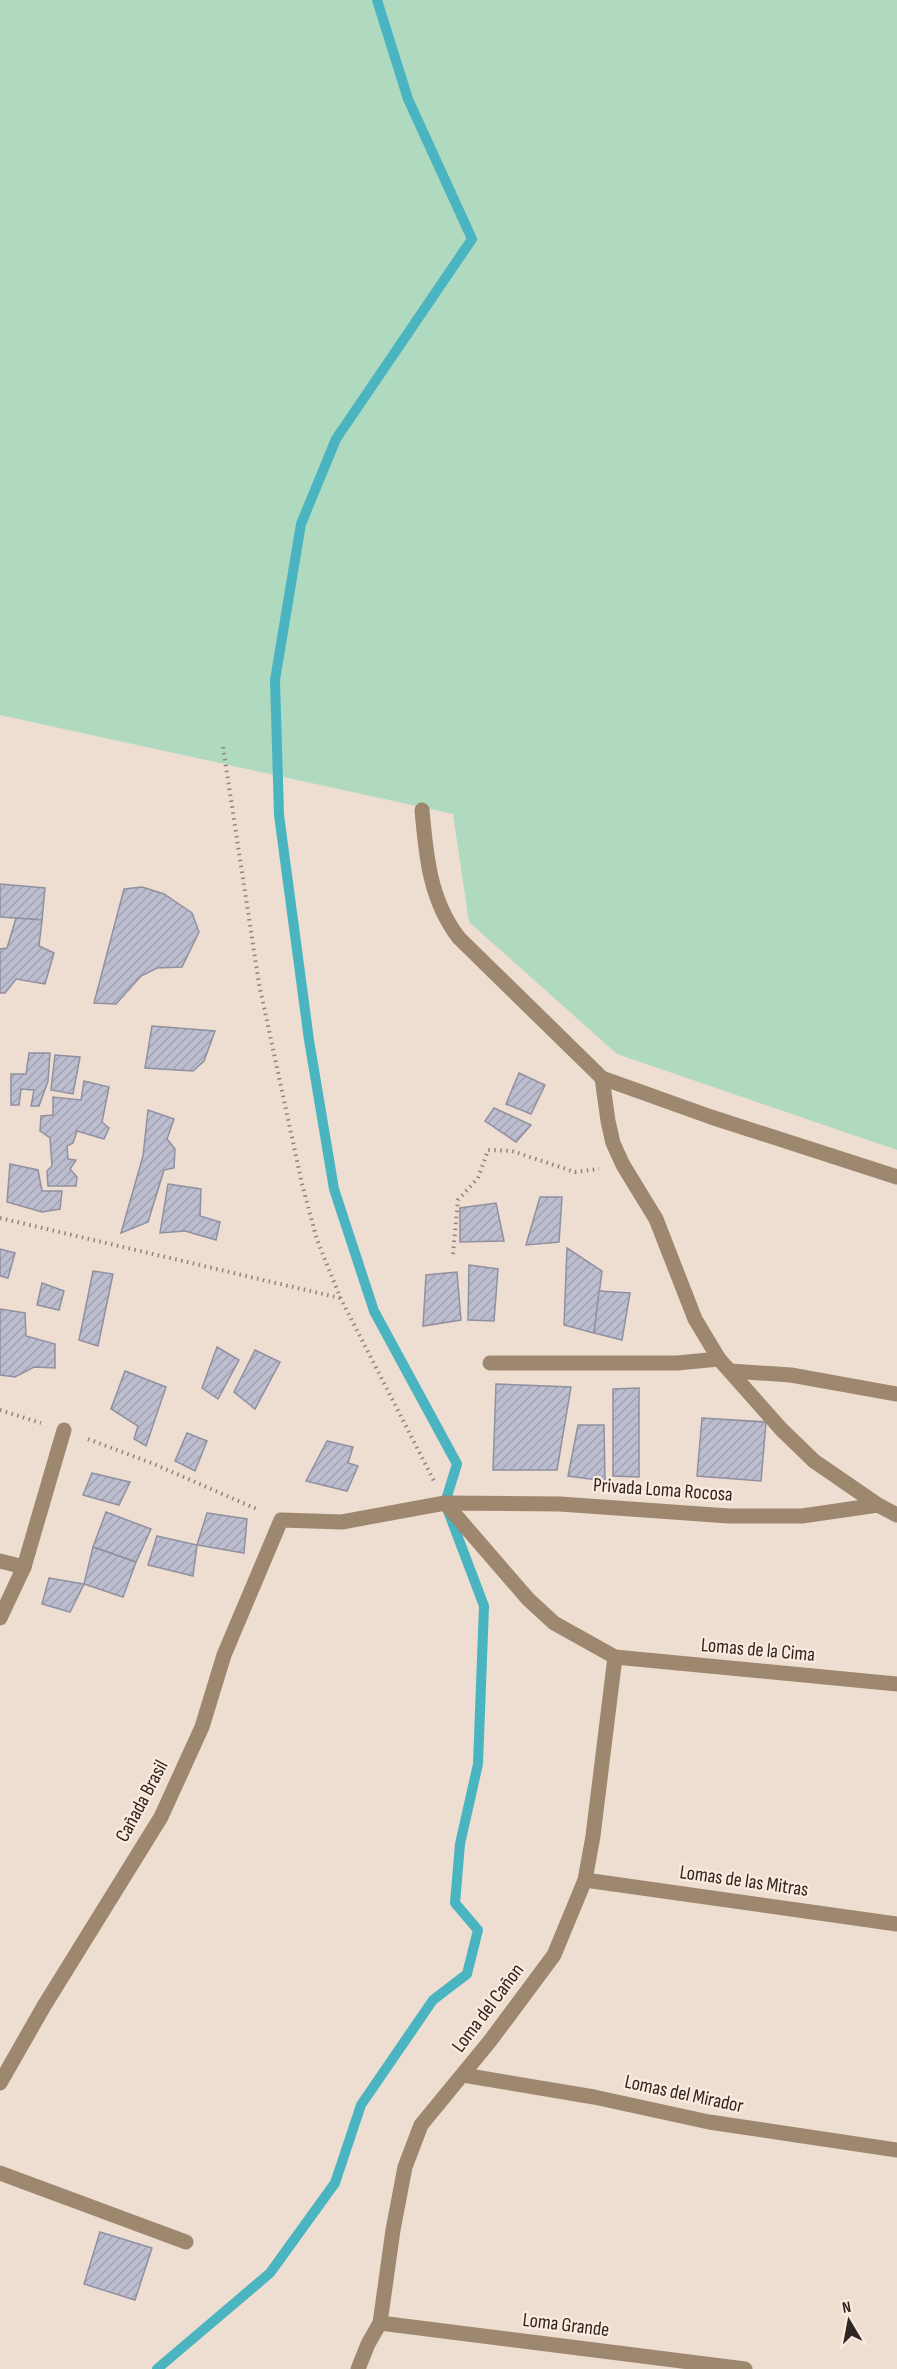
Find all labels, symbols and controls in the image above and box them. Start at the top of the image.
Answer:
street label: Privada Loma Rocosa [592,1473,734,1507]
street label: Lomas de la Cima [700,1633,816,1667]
street label: Cañada Brasil [110,1756,174,1846]
street label: Lomas de las Mitras [678,1860,810,1902]
street label: Loma del Cañon [447,1959,529,2057]
street label: Lomas del Mirador [622,2070,746,2118]
north arrow [819,2291,879,2351]
text: N [841,2298,853,2318]
street label: Loma Grande [521,2308,611,2342]

